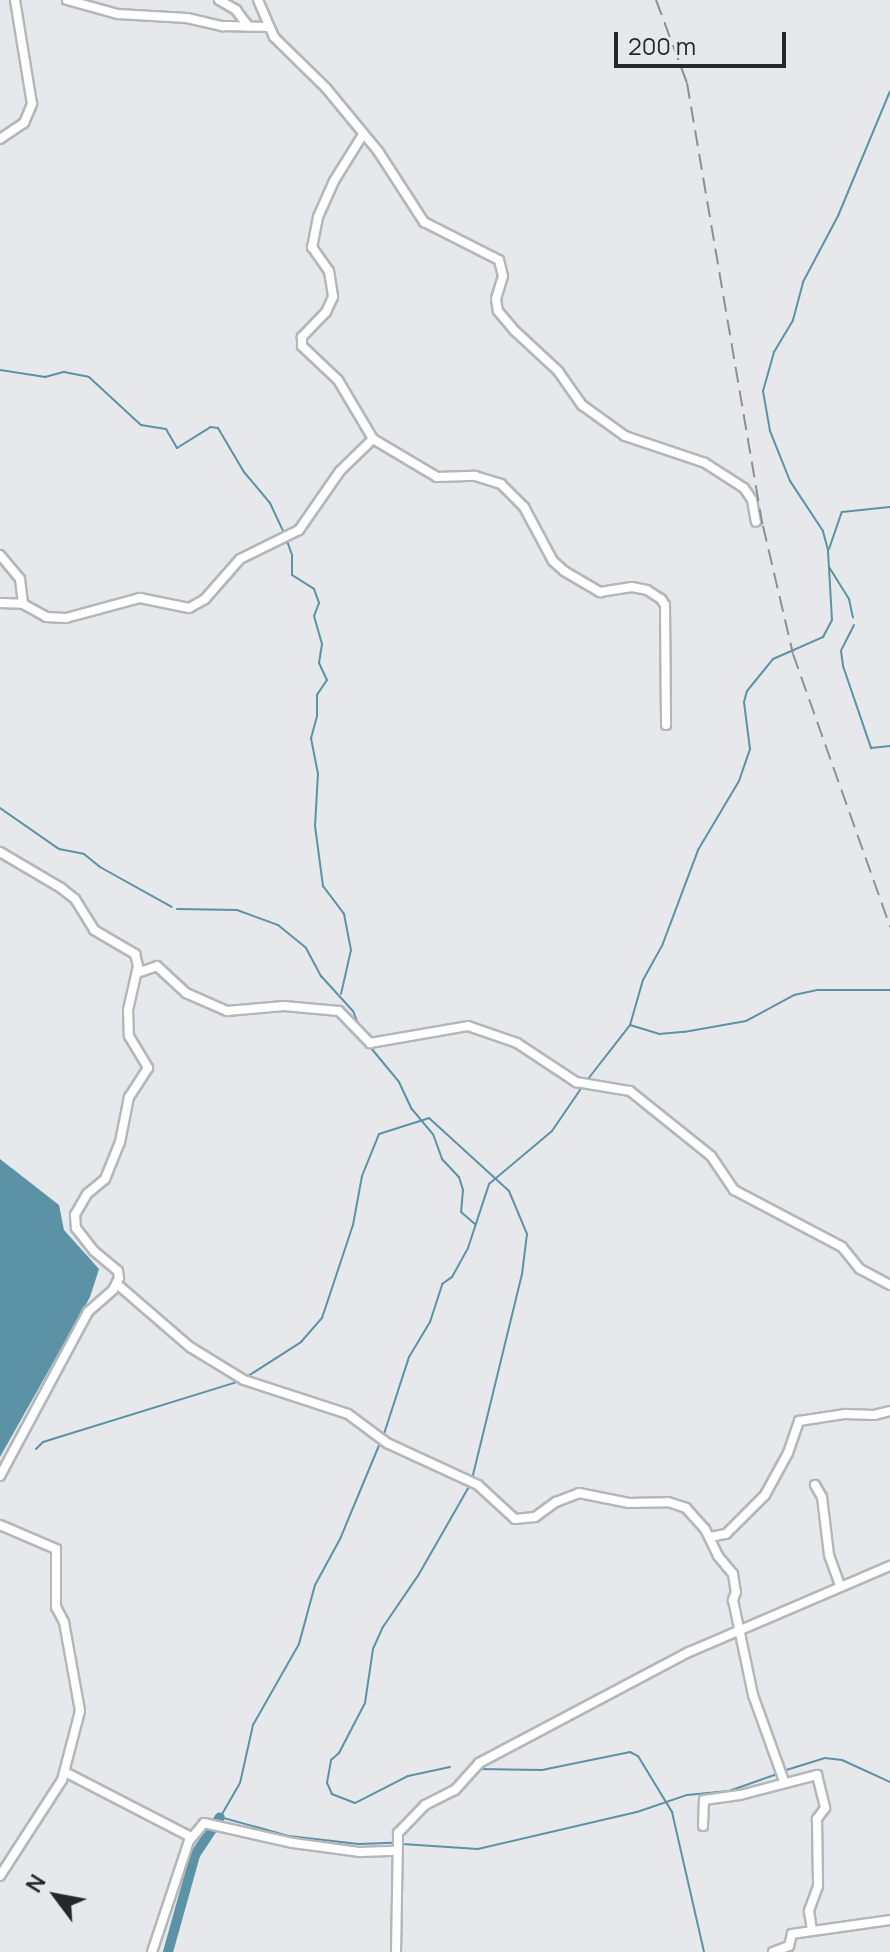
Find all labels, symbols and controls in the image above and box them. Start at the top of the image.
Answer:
scale bar [618,16,790,66]
text: 200 m [628,29,696,62]
north arrow [16,1856,96,1936]
text: N [19,1869,53,1898]

